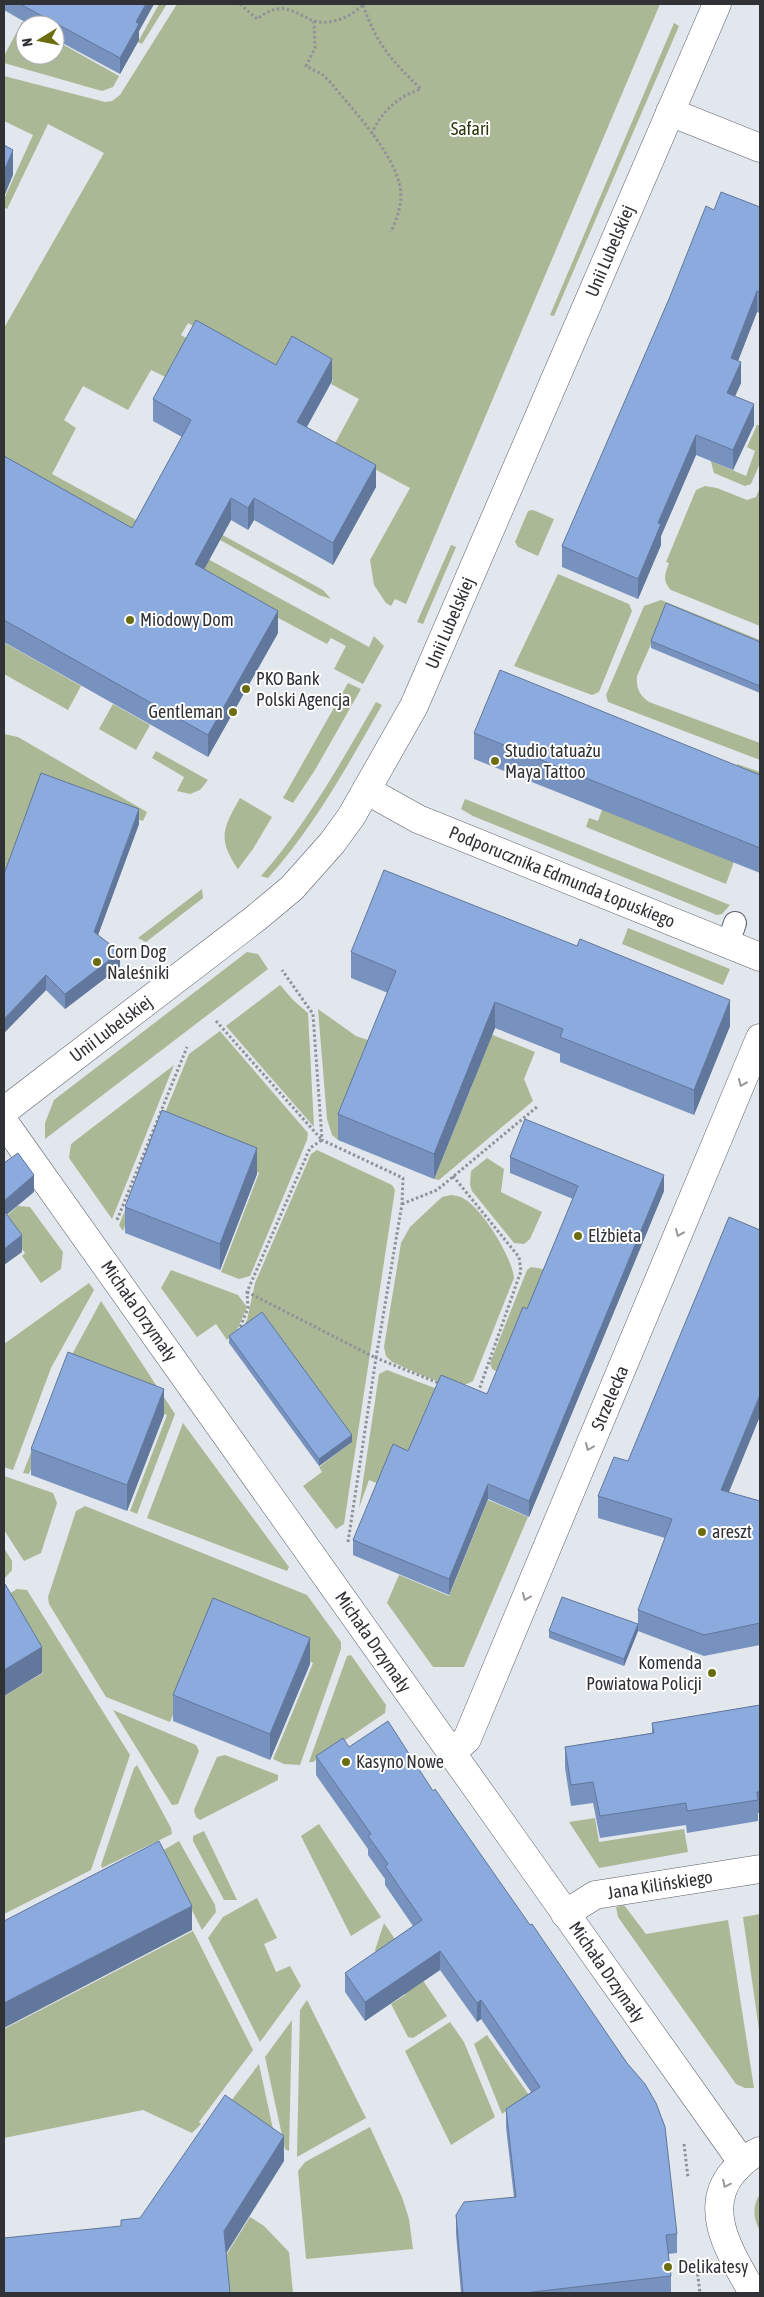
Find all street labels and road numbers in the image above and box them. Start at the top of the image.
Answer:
street label: Unii Lubelskiej [581,202,638,300]
street label: Unii Lubelskiej [421,574,478,672]
street label: Podporucznika Edmunda Łopuskiego [446,821,678,932]
street label: Unii Lubelskiej [65,991,156,1066]
street label: Michała Drzymały [97,1256,182,1365]
street label: Strzelecka [587,1362,633,1433]
street label: Michała Drzymały [331,1587,416,1696]
street label: Jana Kilińskiego [606,1866,714,1903]
street label: Michała Drzymały [565,1917,650,2026]

